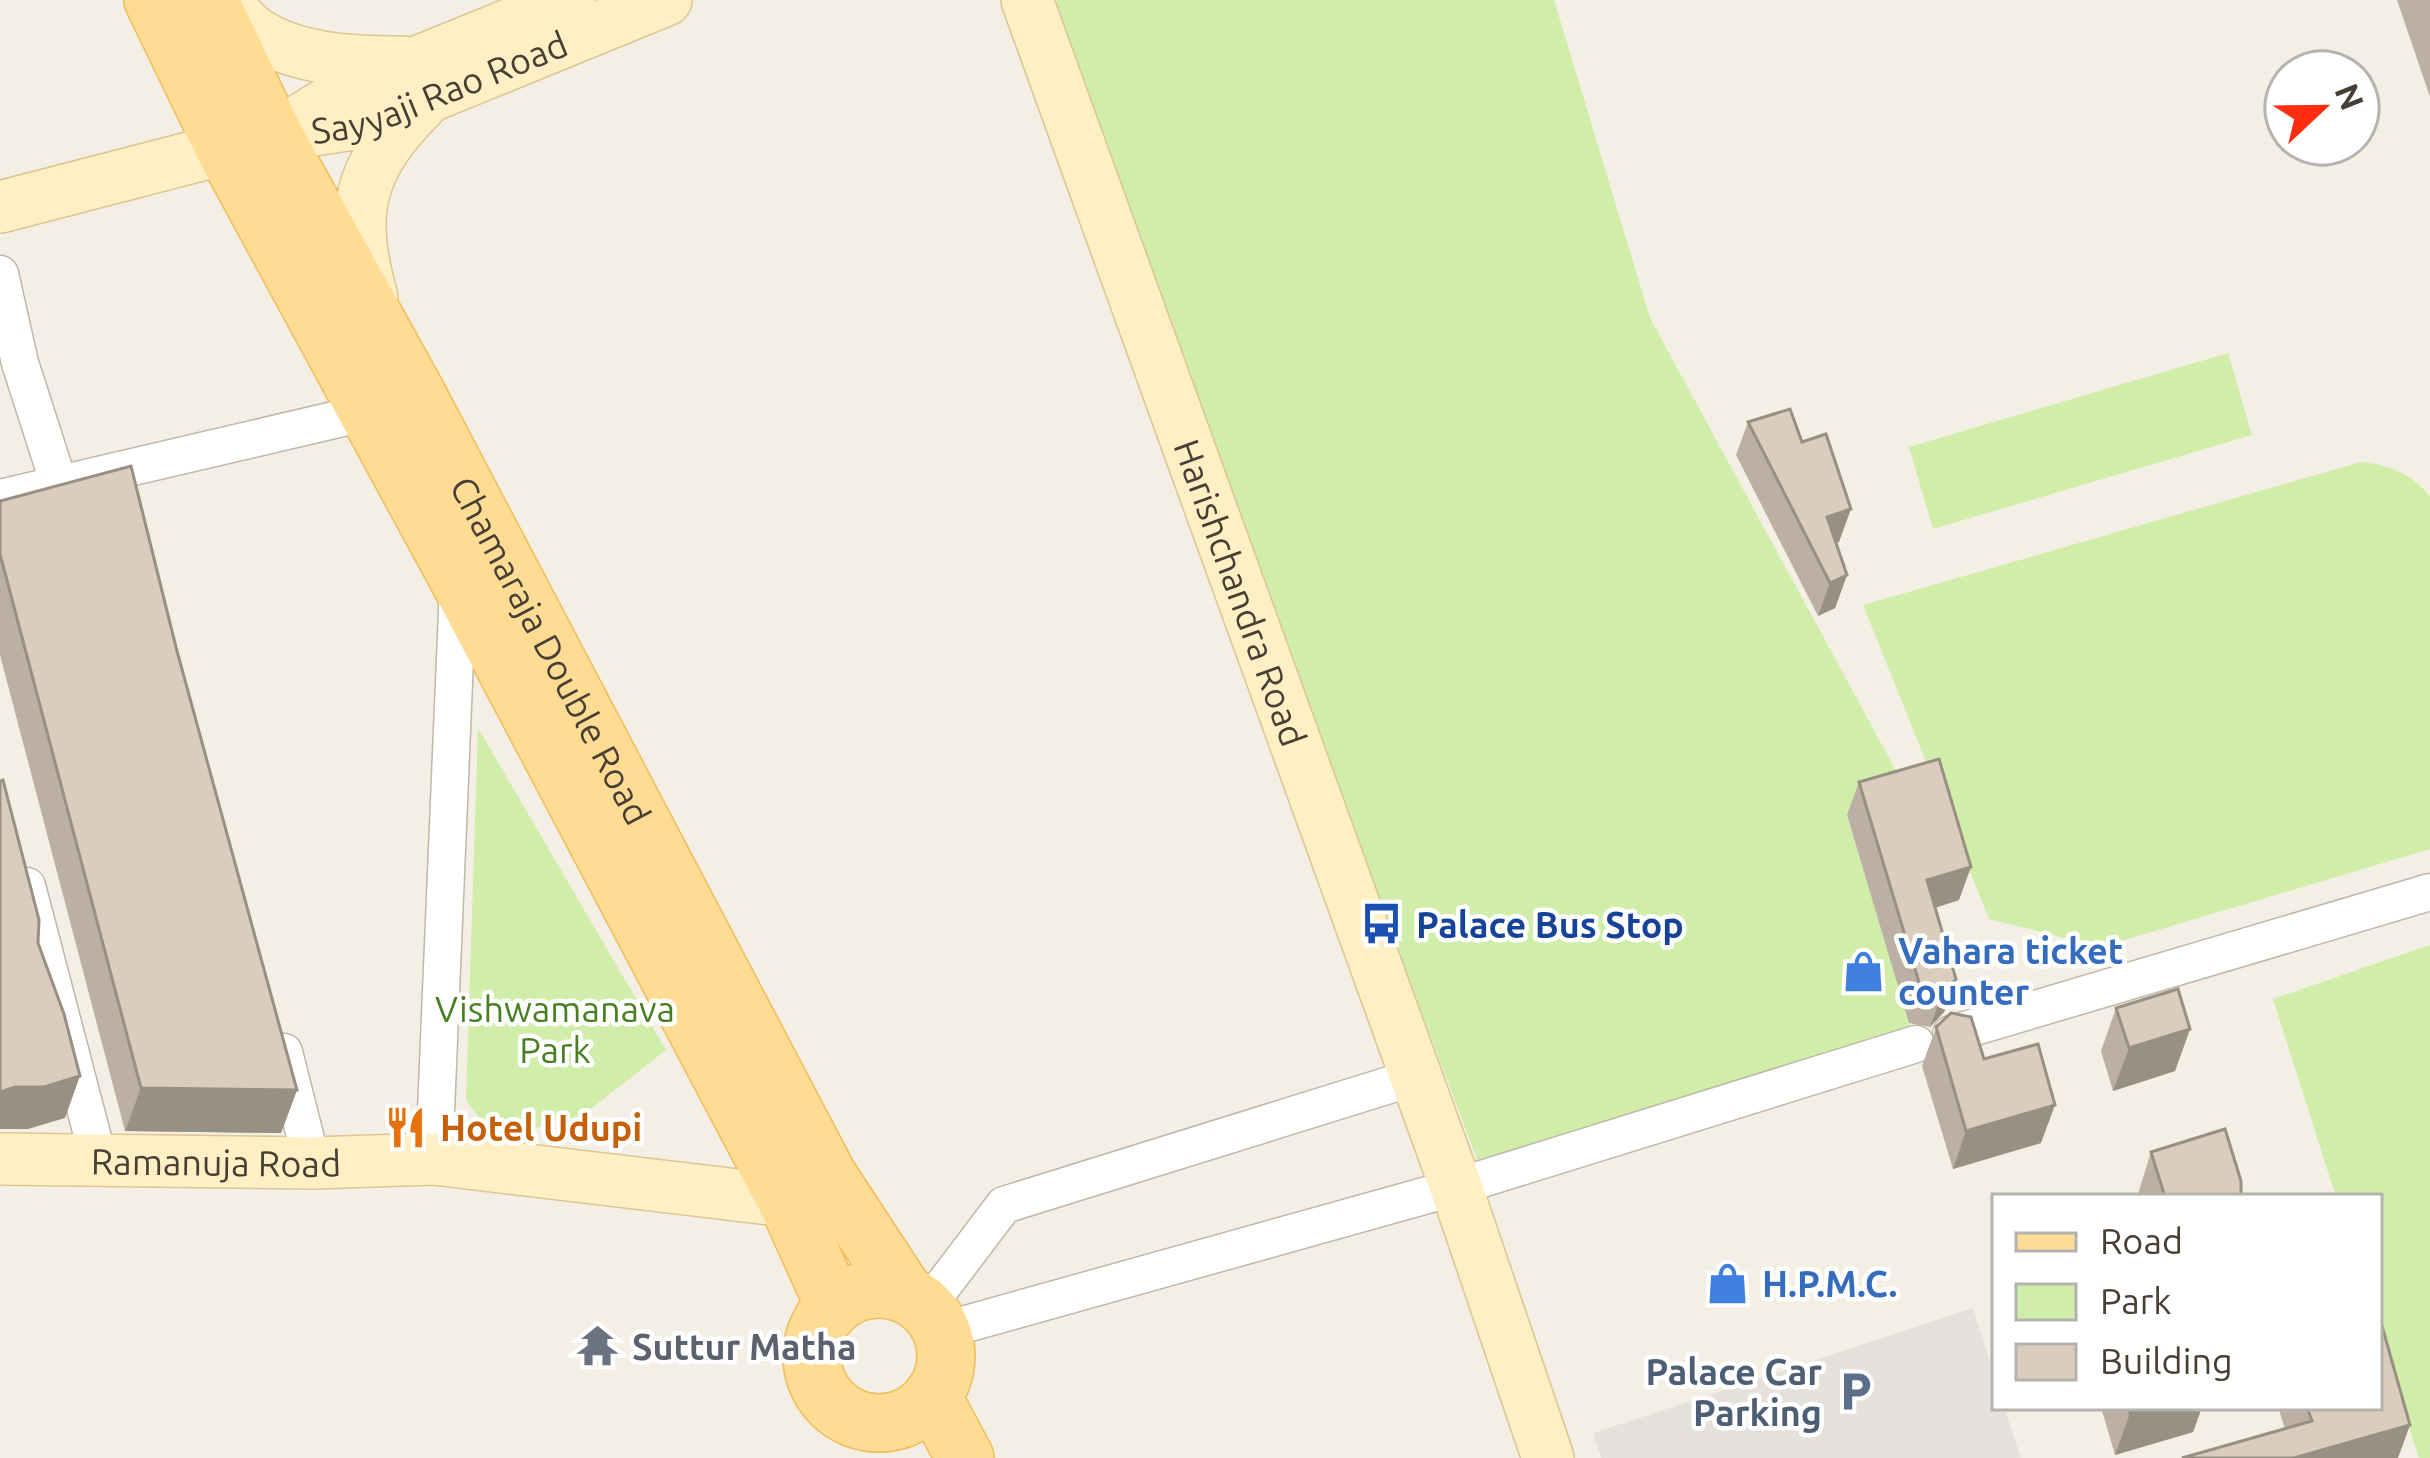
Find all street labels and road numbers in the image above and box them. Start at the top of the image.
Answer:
street label: Sayyaji Rao Road [308,22,573,151]
street label: Harishchandra Road [1167,434,1315,751]
street label: Chamaraja Double Road [443,469,660,831]
street label: Ramanuja Road [91,1140,342,1184]

